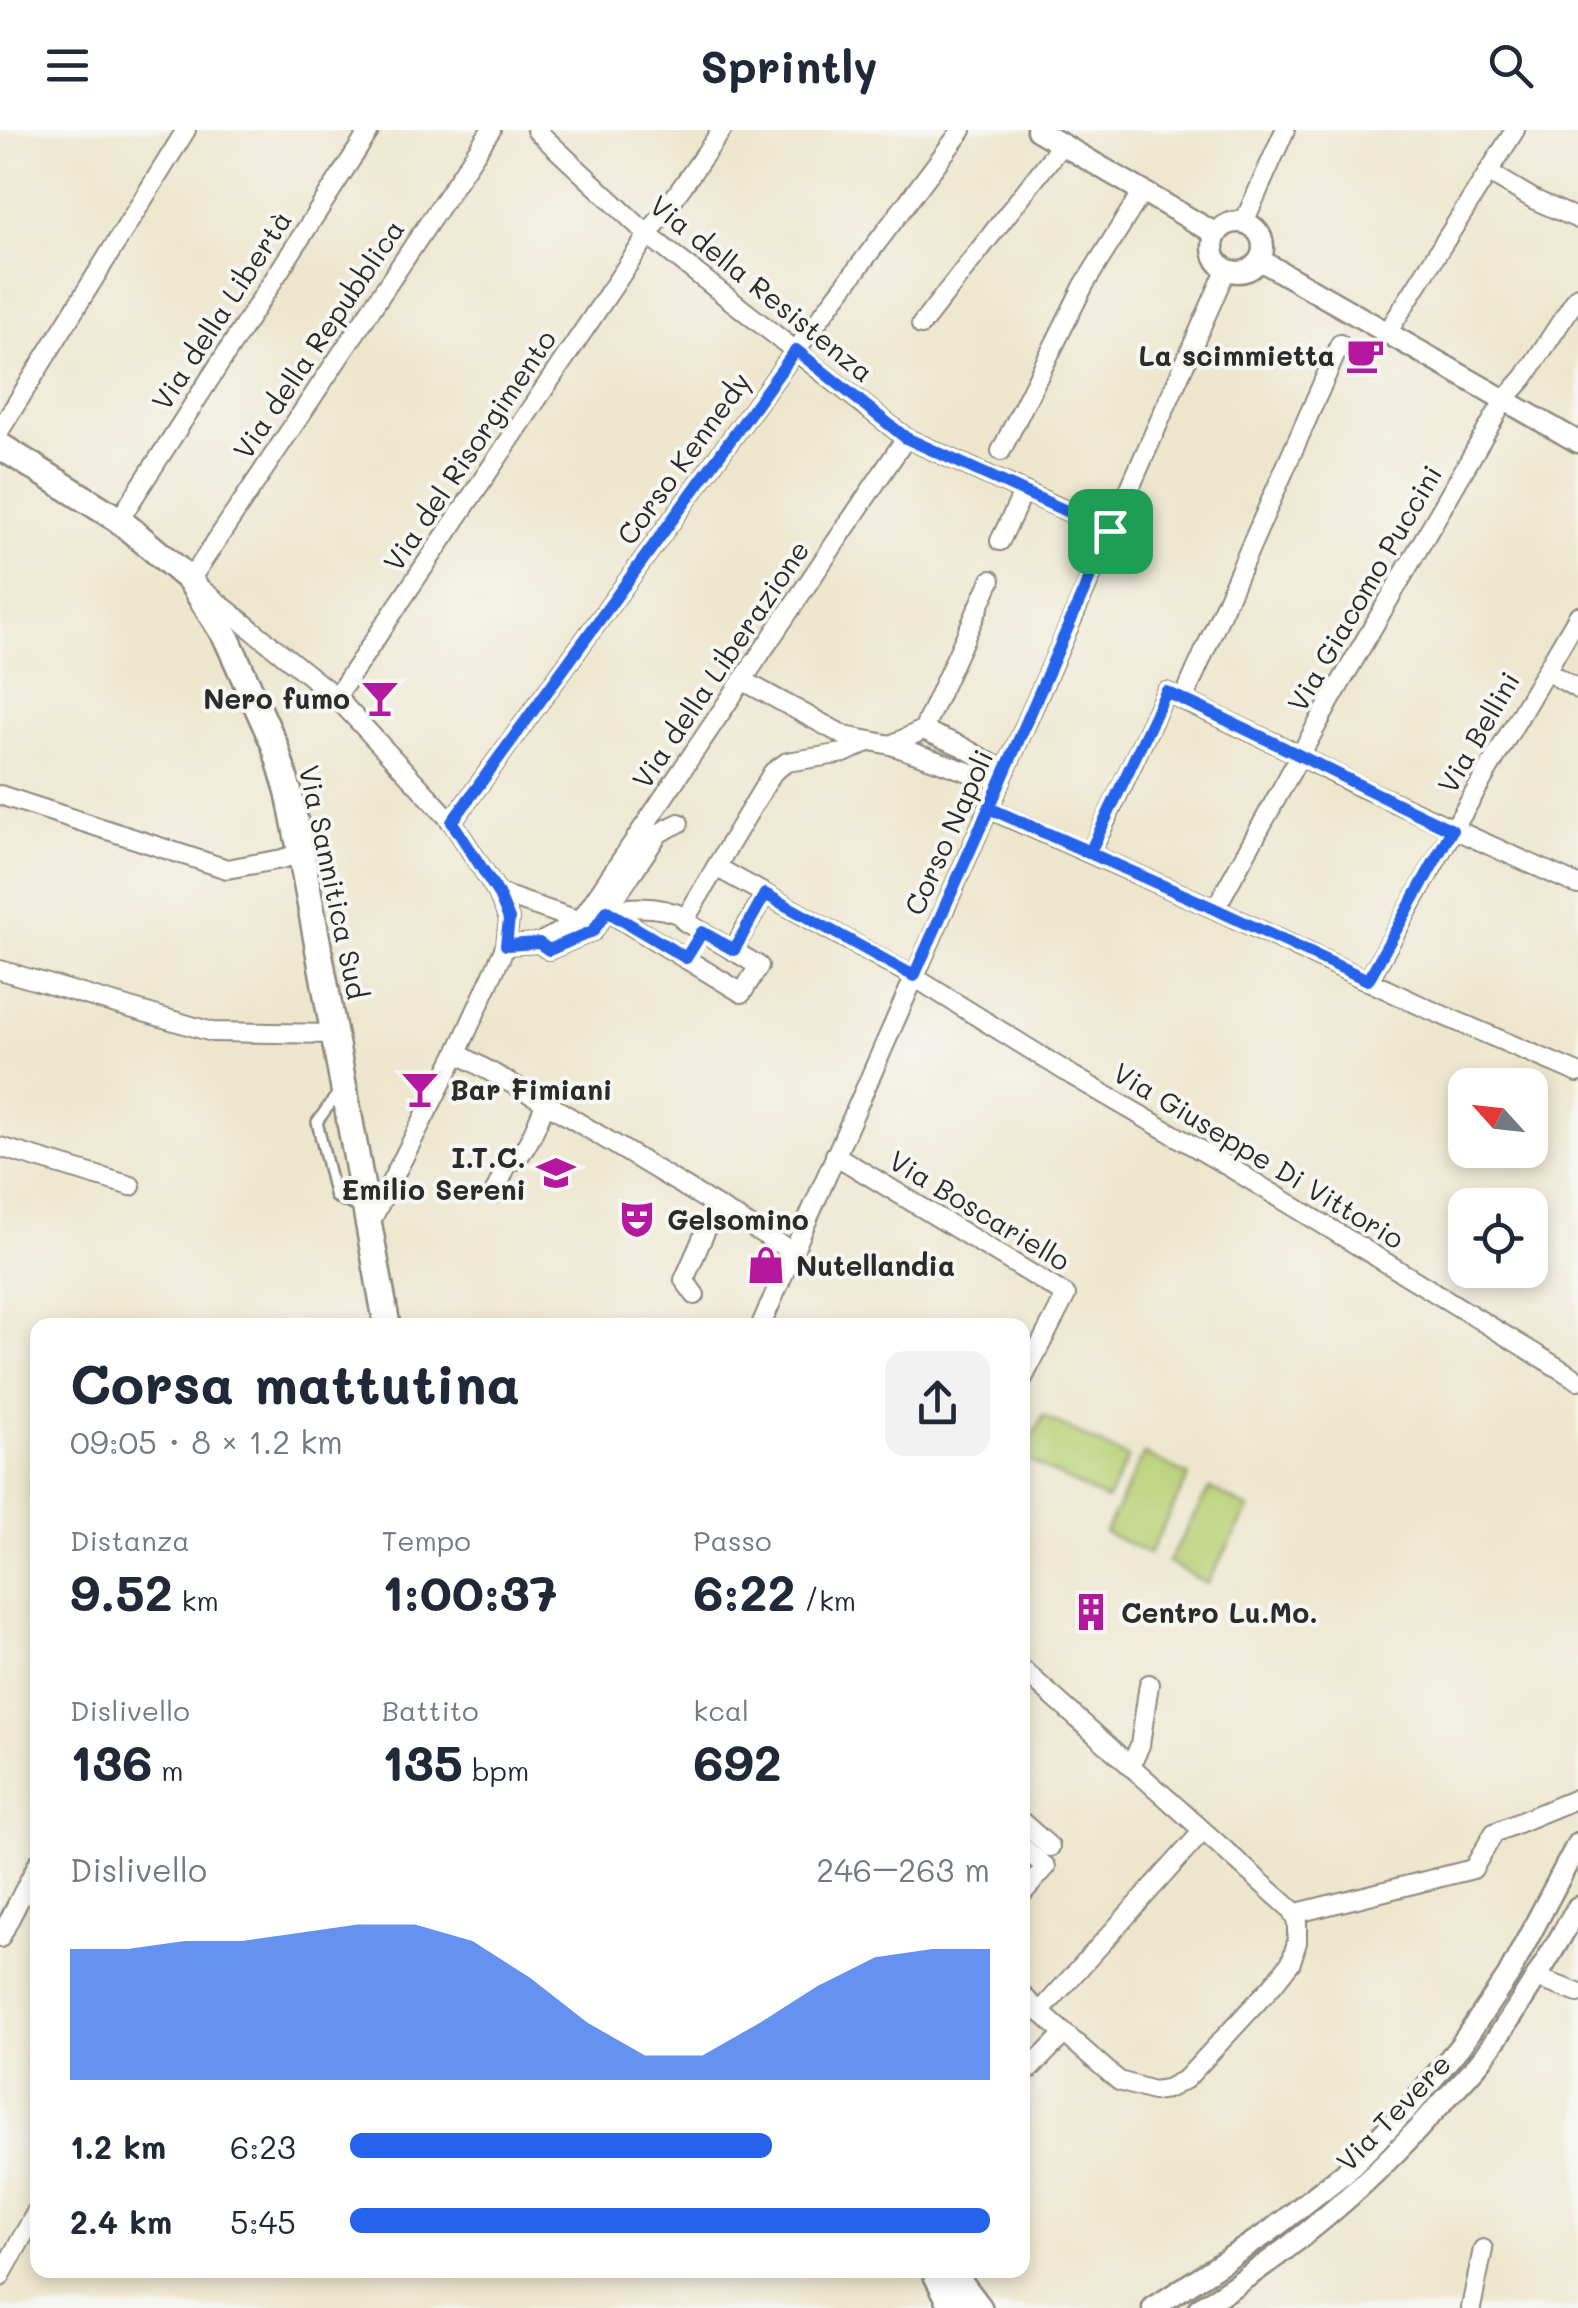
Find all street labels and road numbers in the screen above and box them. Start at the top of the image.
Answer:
street label: Via della Resistenza [643,187,881,389]
street label: Via della Libertà [143,203,299,417]
street label: Via della Repubblica [224,212,412,466]
street label: Via del Risorgimento [375,322,563,578]
street label: Corso Kennedy [608,365,758,551]
street label: Via Giacomo Puccini [1279,458,1449,718]
street label: Via della Liberazione [623,533,817,795]
street label: Via Bellini [1429,665,1527,799]
street label: Corso Napoli [895,744,1001,920]
street label: Via Sannitica Sud [292,762,376,1002]
street label: Via Giuseppe Di Vittorio [1107,1054,1411,1256]
street label: Via Boscariello [883,1142,1077,1278]
street label: Via Tevere [1328,2046,1458,2178]

